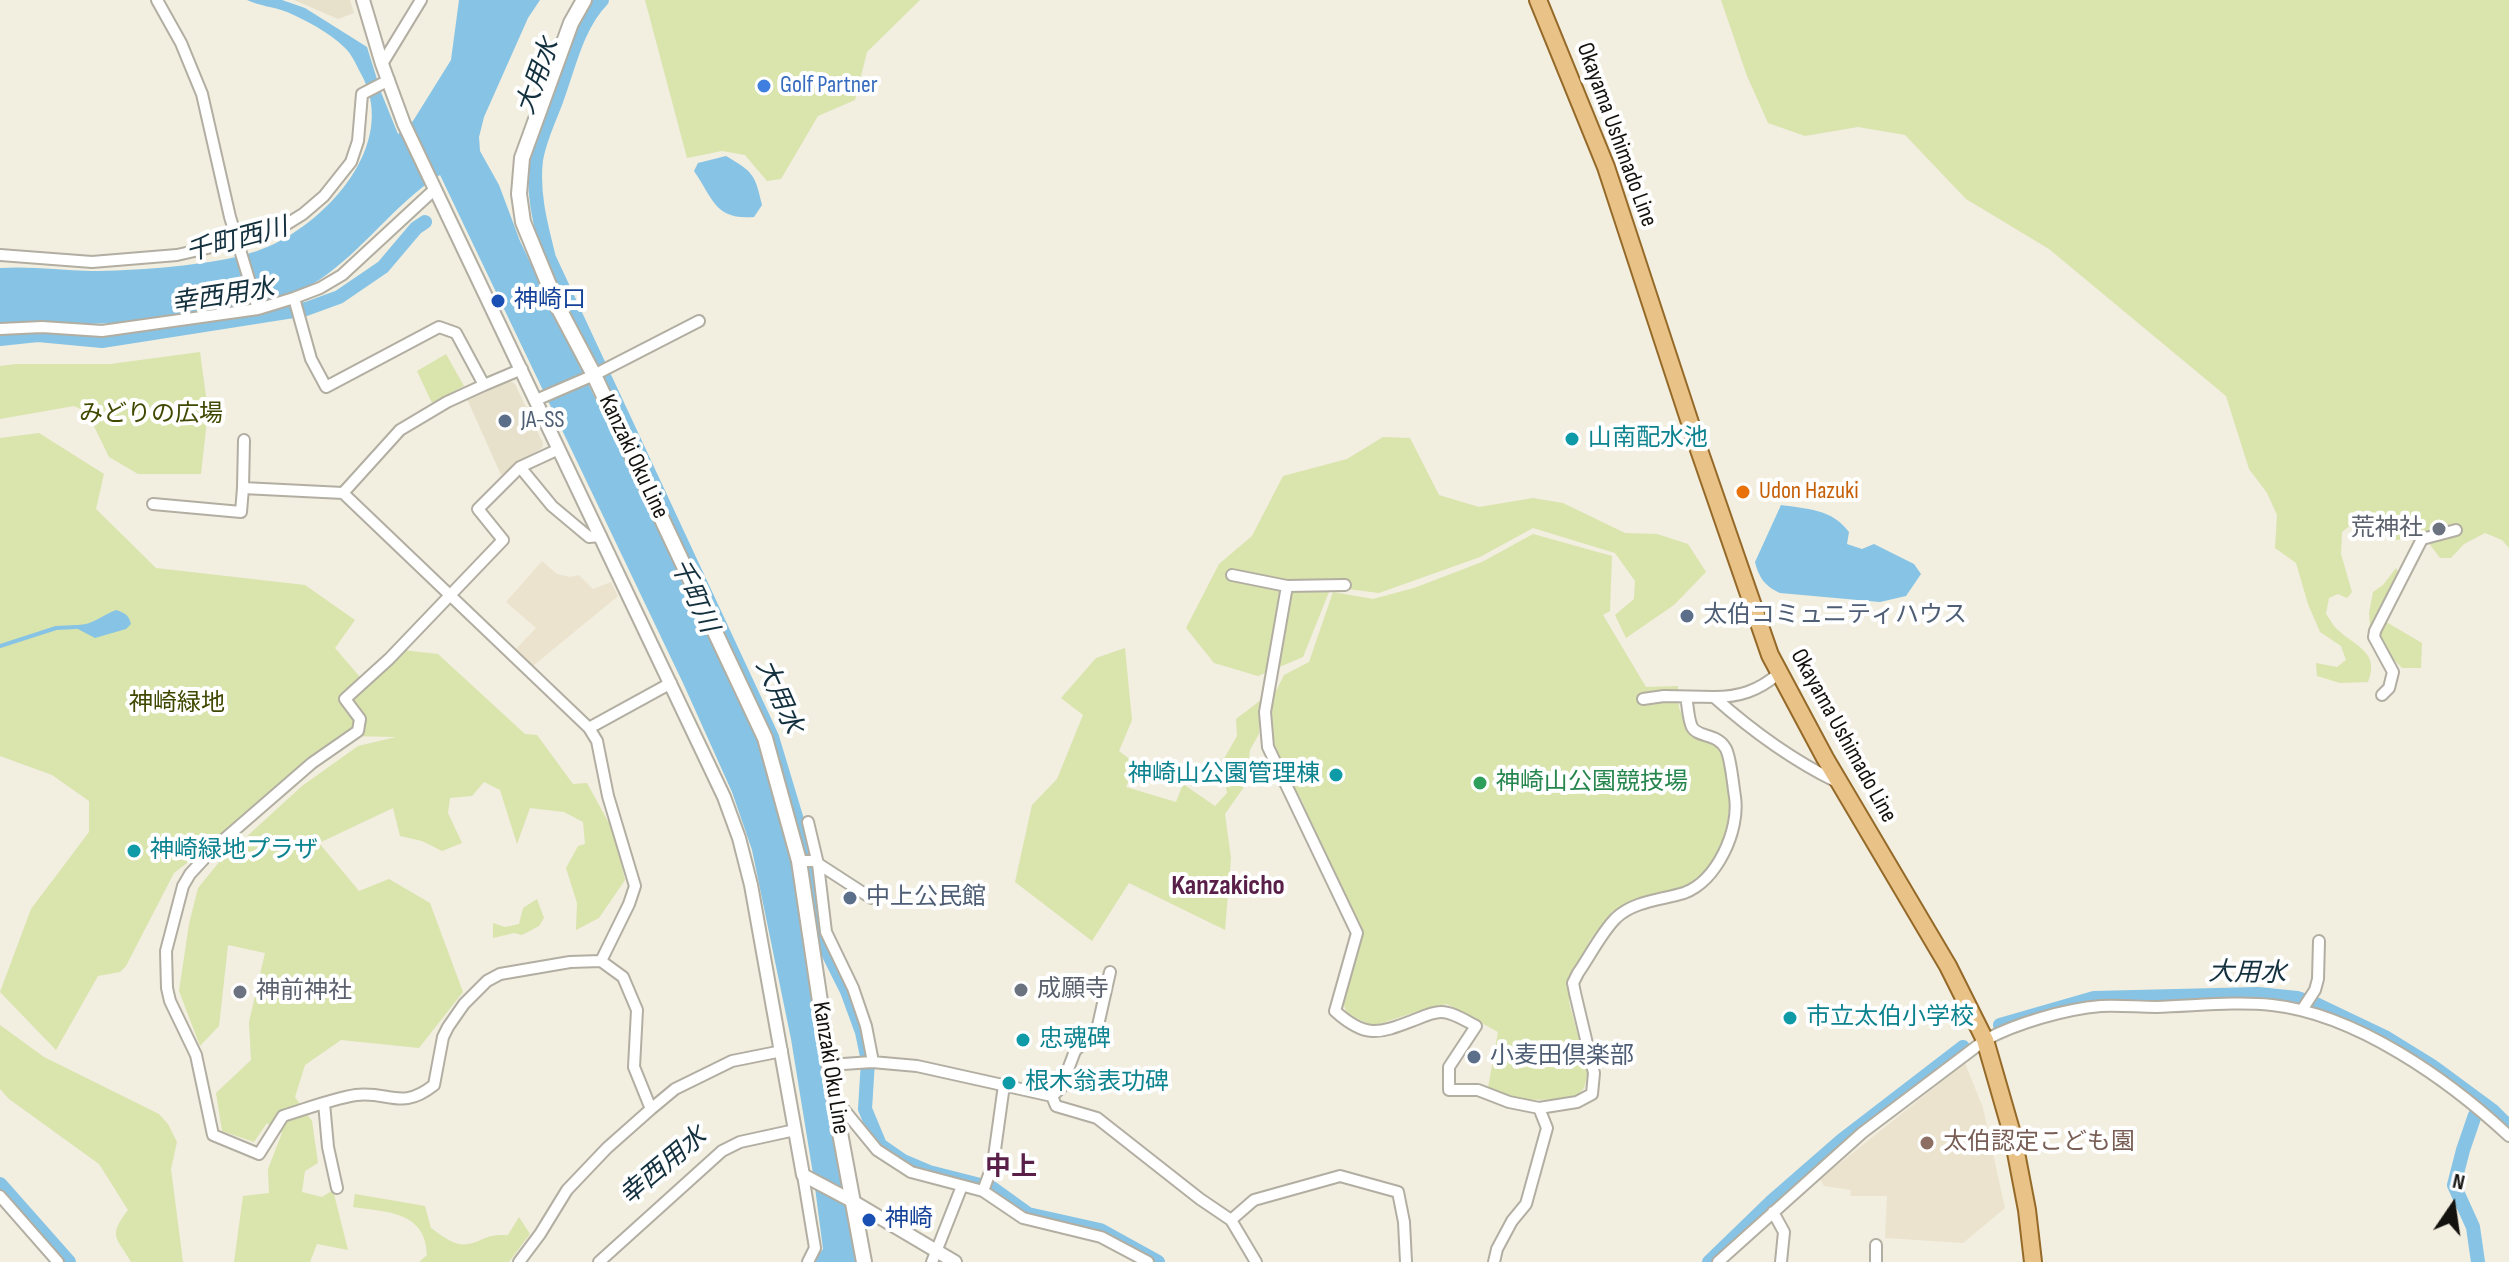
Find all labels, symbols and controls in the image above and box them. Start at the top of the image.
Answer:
water label: 大用水 [511,35,567,119]
street label: Okayama Ushimado Line [1569,39,1663,231]
place label: Golf Partner [780,72,878,100]
marker: Golf Partner [755,77,773,95]
water label: 千町西川 [183,212,291,270]
water label: 幸西用水 [169,273,277,321]
place label: 神崎口 [514,287,586,315]
marker: 神崎口 [489,292,507,310]
street label: Kanzaki Oku Line [592,390,674,524]
park label: みどりの広場 [79,401,223,429]
place label: JA-SS [521,407,565,435]
marker: JA-SS [496,412,514,430]
place label: 山南配水池 [1588,425,1708,453]
marker: 山南配水池 [1563,430,1581,448]
place label: Udon Hazuki [1759,478,1859,506]
marker: Udon Hazuki [1734,483,1752,501]
place label: 荒神社 [2351,515,2423,543]
marker: 荒神社 [2430,520,2448,538]
water label: 千町川 [662,554,724,638]
place label: 太伯コミュニティハウス [1703,602,1967,630]
marker: 太伯コミュニティハウス [1678,607,1696,625]
street label: Okayama Ushimado Line [1783,644,1903,828]
water label: 大用水 [748,655,808,739]
park label: 神崎緑地 [129,690,225,718]
place label: 神崎山公園管理棟 [1128,761,1320,789]
marker: 神崎山公園管理棟 [1327,766,1345,784]
place label: 神崎山公園競技場 [1496,769,1688,797]
marker: 神崎山公園競技場 [1471,774,1489,792]
place label: 神崎緑地プラザ [150,837,318,865]
marker: 神崎緑地プラザ [125,842,143,860]
district label: Kanzakicho [1171,870,1285,904]
place label: 中上公民館 [866,884,986,912]
marker: 中上公民館 [841,889,859,907]
water label: 大用水 [2208,958,2286,990]
place label: 成願寺 [1037,976,1109,1004]
place label: 神前神社 [256,978,352,1006]
marker: 成願寺 [1012,981,1030,999]
marker: 神前神社 [231,983,249,1001]
street label: Kanzaki Oku Line [805,1000,855,1136]
place label: 市立太伯小学校 [1806,1004,1974,1032]
marker: 市立太伯小学校 [1781,1009,1799,1027]
place label: 忠魂碑 [1039,1026,1111,1054]
marker: 忠魂碑 [1014,1031,1032,1049]
place label: 小麦田倶楽部 [1490,1043,1634,1071]
marker: 小麦田倶楽部 [1465,1048,1483,1066]
place label: 根木翁表功碑 [1025,1069,1169,1097]
marker: 根木翁表功碑 [1000,1074,1018,1092]
water label: 幸西用水 [614,1122,714,1212]
place label: 太伯認定こども園 [1943,1129,2135,1157]
marker: 太伯認定こども園 [1918,1134,1936,1152]
district label: 中上 [985,1152,1037,1184]
north arrow [2413,1166,2493,1246]
text: N [2450,1168,2467,1197]
place label: 神崎 [885,1206,933,1234]
marker: 神崎 [860,1211,878,1229]

